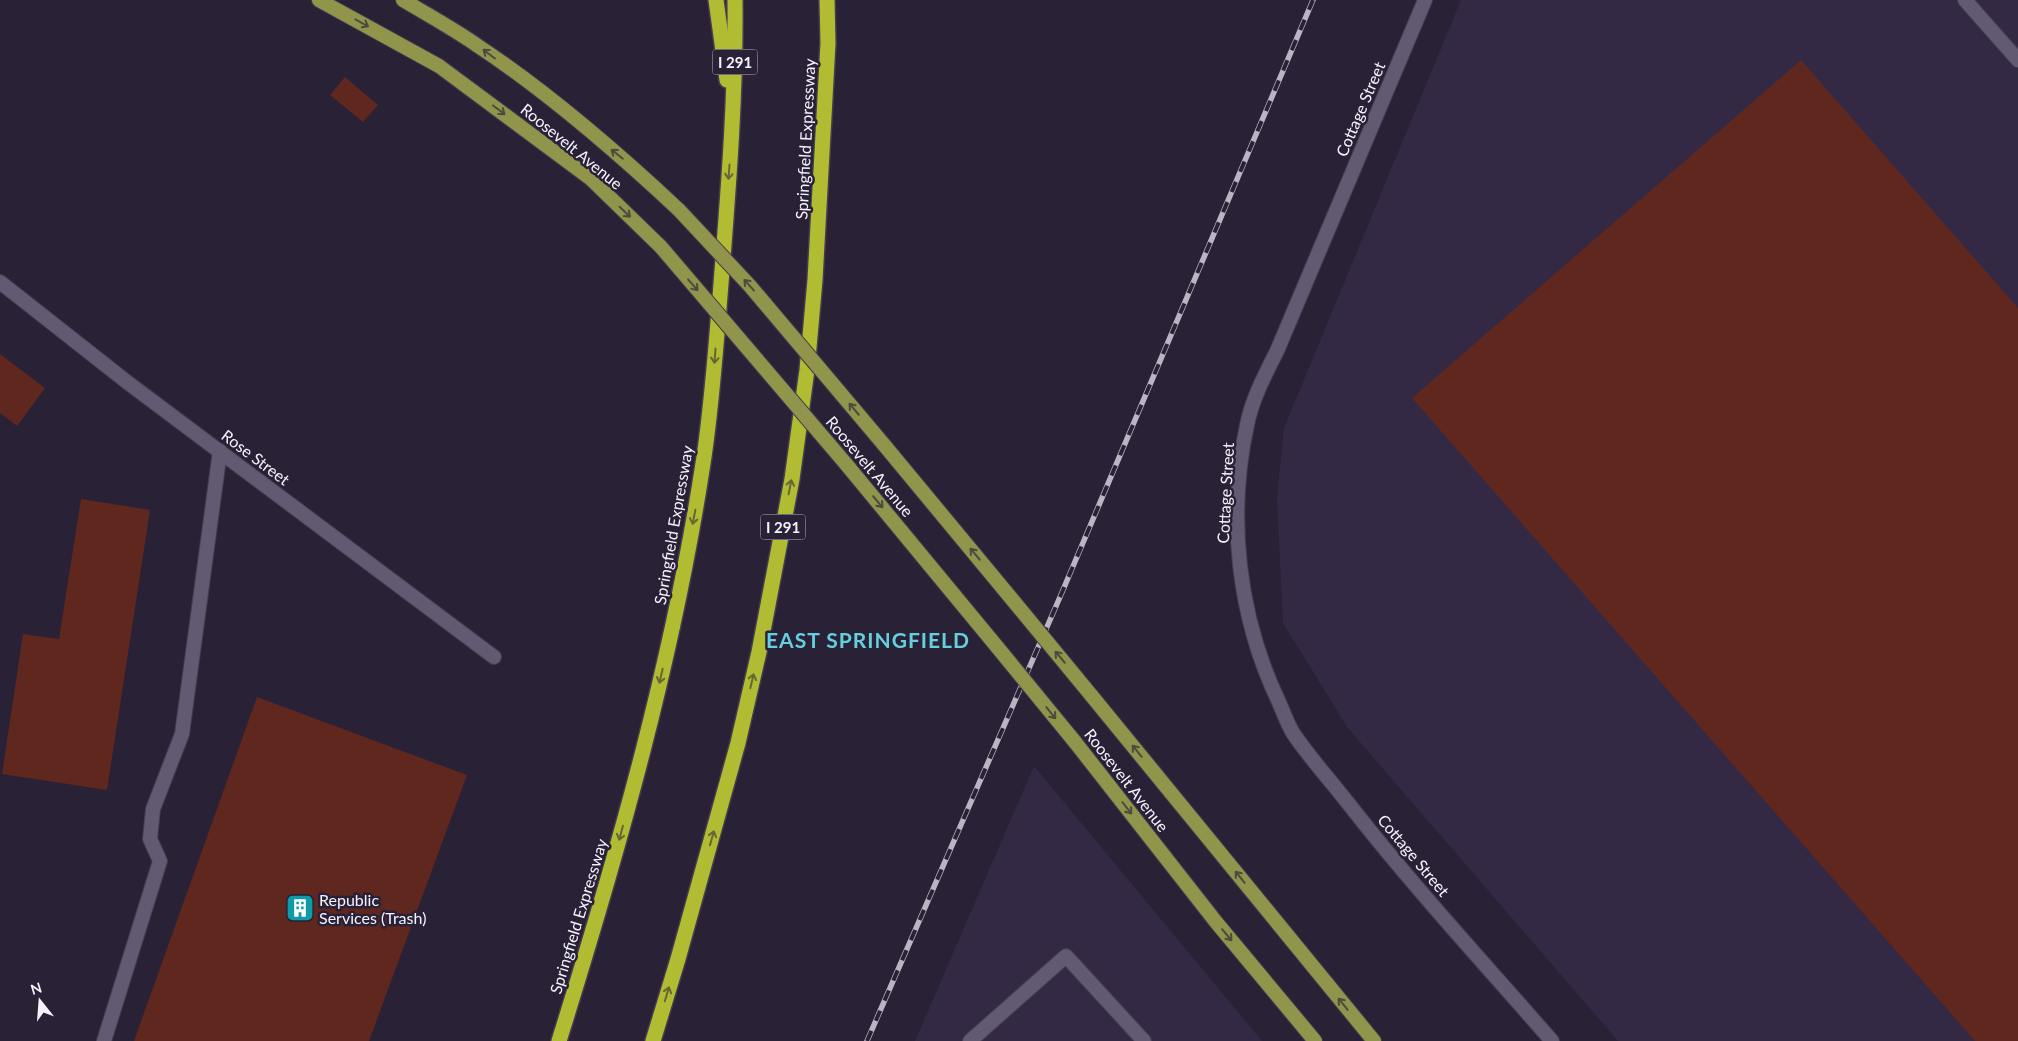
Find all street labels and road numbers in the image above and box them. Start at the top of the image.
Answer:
road number: I 291 [712,50,758,74]
street label: Springfield Expressway [791,57,819,220]
street label: Cottage Street [1331,58,1389,159]
street label: Roosevelt Avenue [517,99,627,193]
street label: Roosevelt Avenue [822,412,918,520]
street label: Rose Street [218,425,294,489]
street label: Cottage Street [1213,442,1237,544]
street label: Springfield Expressway [650,443,696,606]
road number: I 291 [760,514,806,540]
street label: Roosevelt Avenue [1081,725,1173,835]
street label: Cottage Street [1374,810,1454,900]
street label: Springfield Expressway [545,835,611,996]

